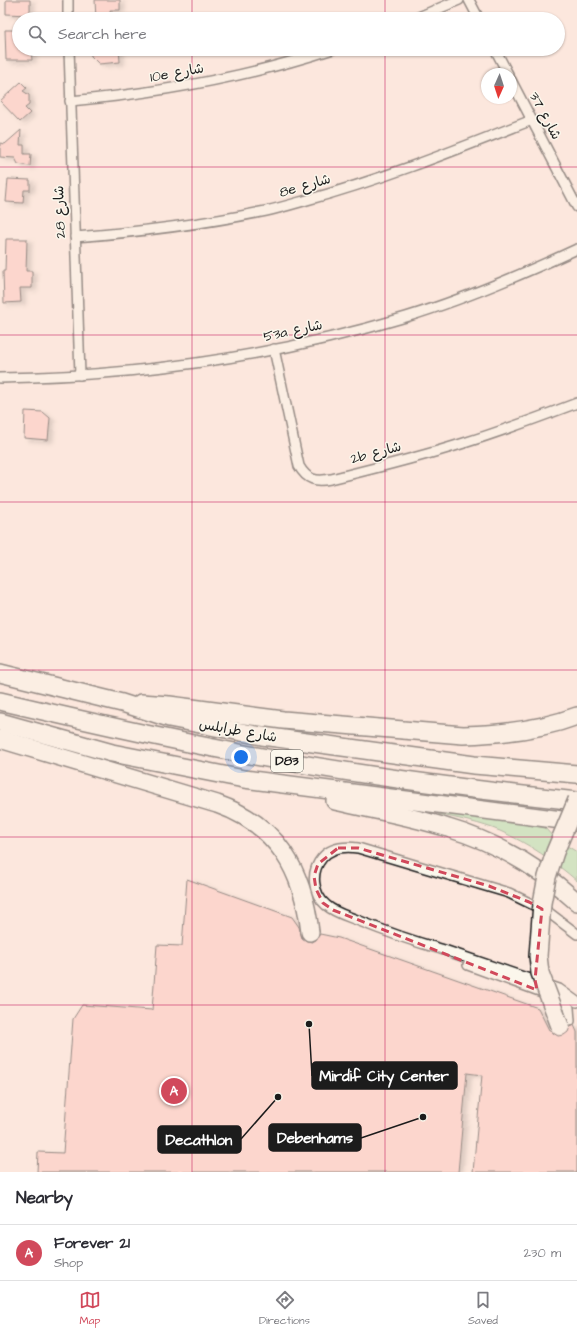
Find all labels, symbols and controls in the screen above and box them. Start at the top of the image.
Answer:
search box [12,12,565,56]
icon: search [26,23,48,45]
text: Search here [58,24,147,45]
street label: 10e شارع [149,58,205,88]
north arrow [481,68,517,104]
street label: شارع 37 [524,89,566,143]
street label: 8e شارع [277,169,333,203]
street label: شارع 28 [49,185,71,239]
street label: 53a شارع [262,315,324,347]
street label: 2b شارع [348,437,404,469]
street label: شارع طرابلس [197,714,279,748]
your location [231,747,251,767]
road number: D83 [271,750,303,772]
callout: Mirdif City Center [312,1062,457,1089]
text: Mirdif City Center [319,1066,450,1088]
pin: A [161,1076,187,1106]
callout: Debenhams [269,1124,361,1151]
callout: Decathlon [158,1126,241,1153]
text: Debenhams [277,1128,354,1149]
text: Decathlon [166,1130,233,1151]
text: Nearby [16,1186,73,1210]
text: Forever 21 [54,1233,130,1254]
text: A [25,1244,33,1262]
text: 230 m [523,1244,561,1262]
text: Shop [54,1254,83,1272]
tab: Map [79,1289,101,1328]
tab: Directions [259,1289,310,1328]
tab: Saved [468,1289,498,1328]

